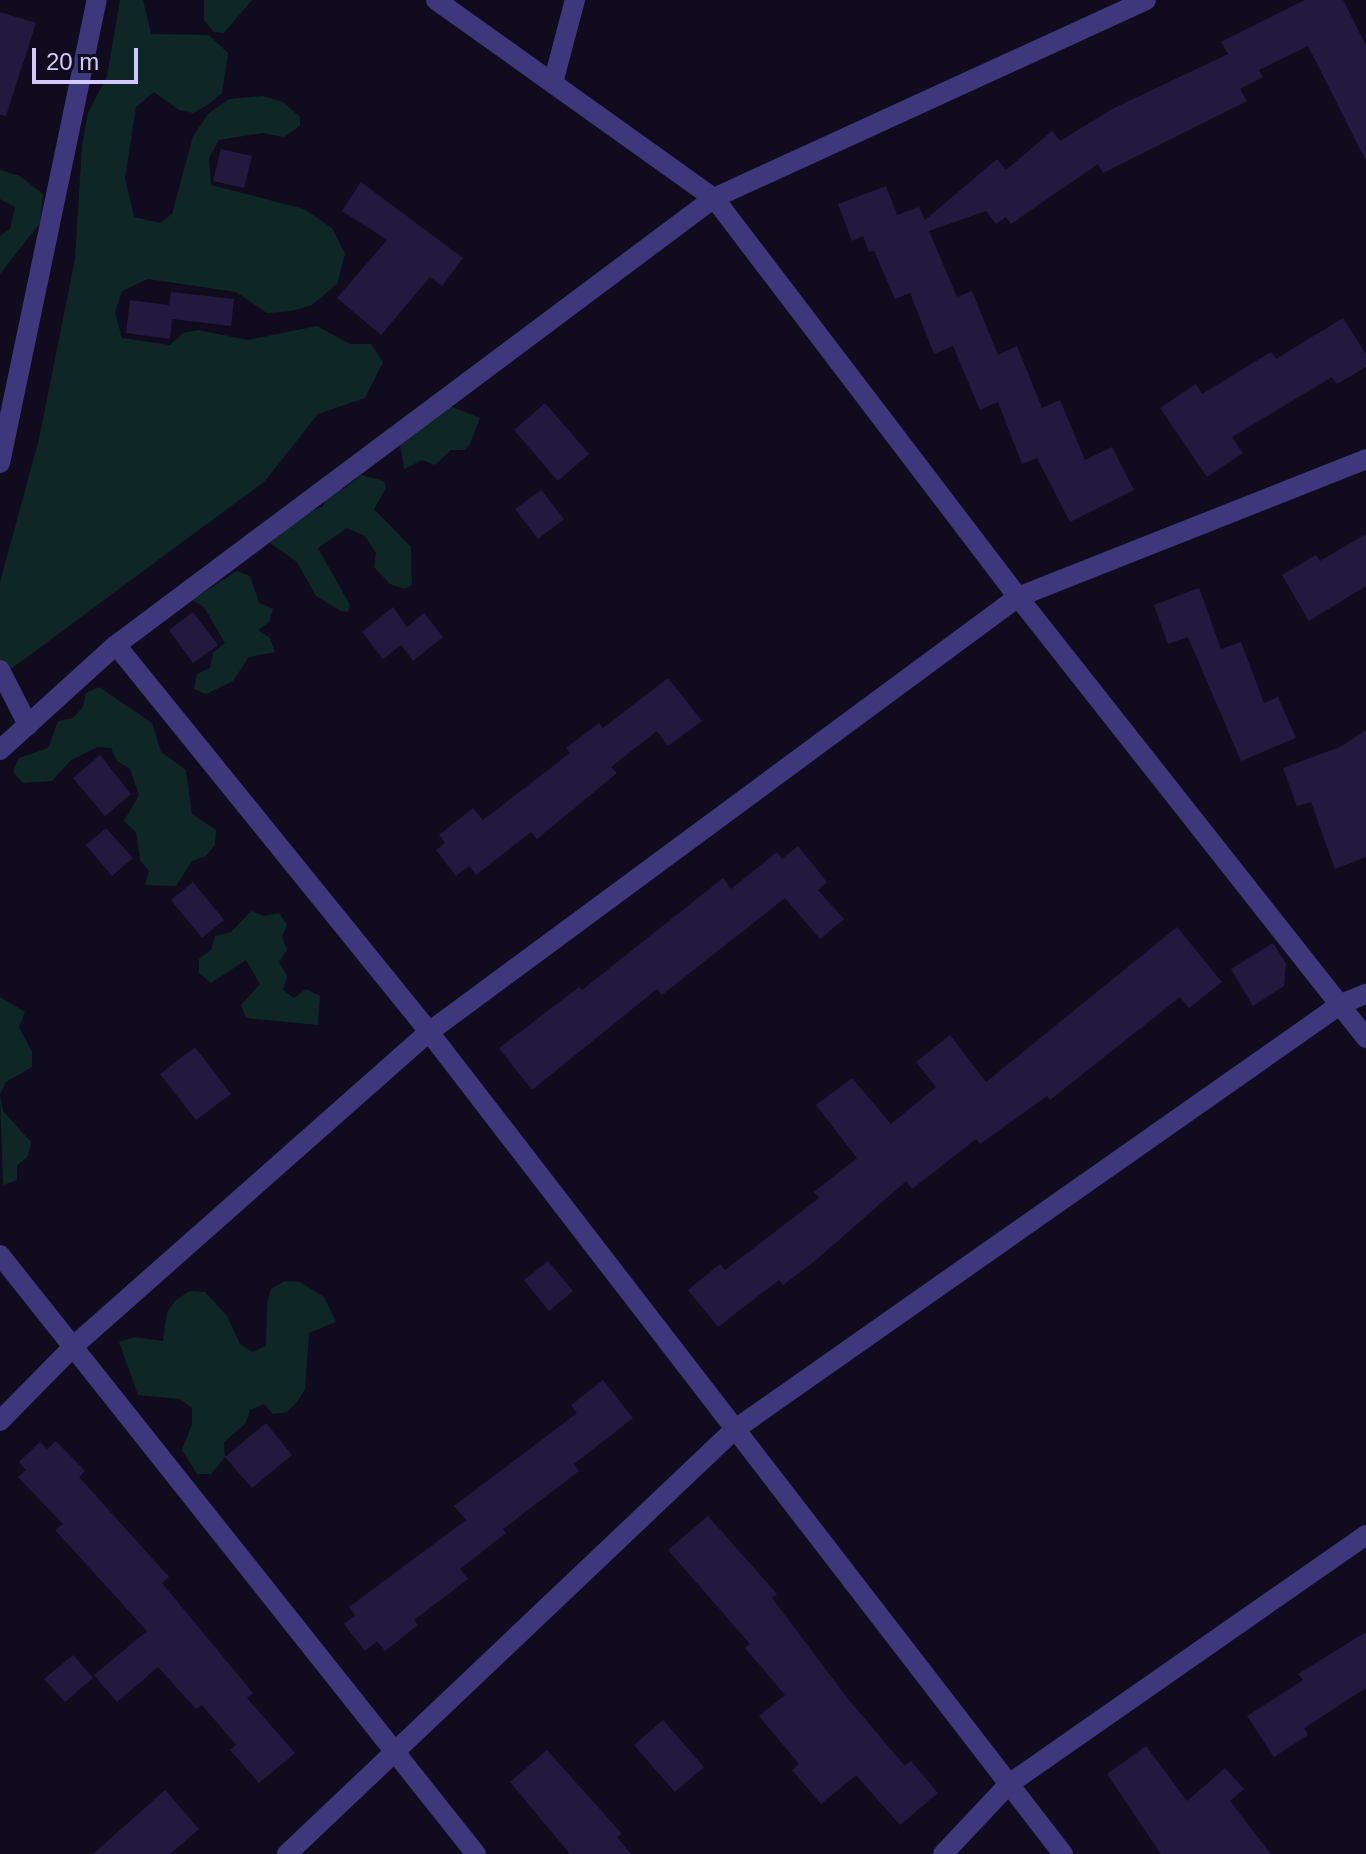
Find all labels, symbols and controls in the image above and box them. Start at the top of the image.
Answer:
scale bar [36,32,142,82]
text: 20 m [46,48,99,75]

